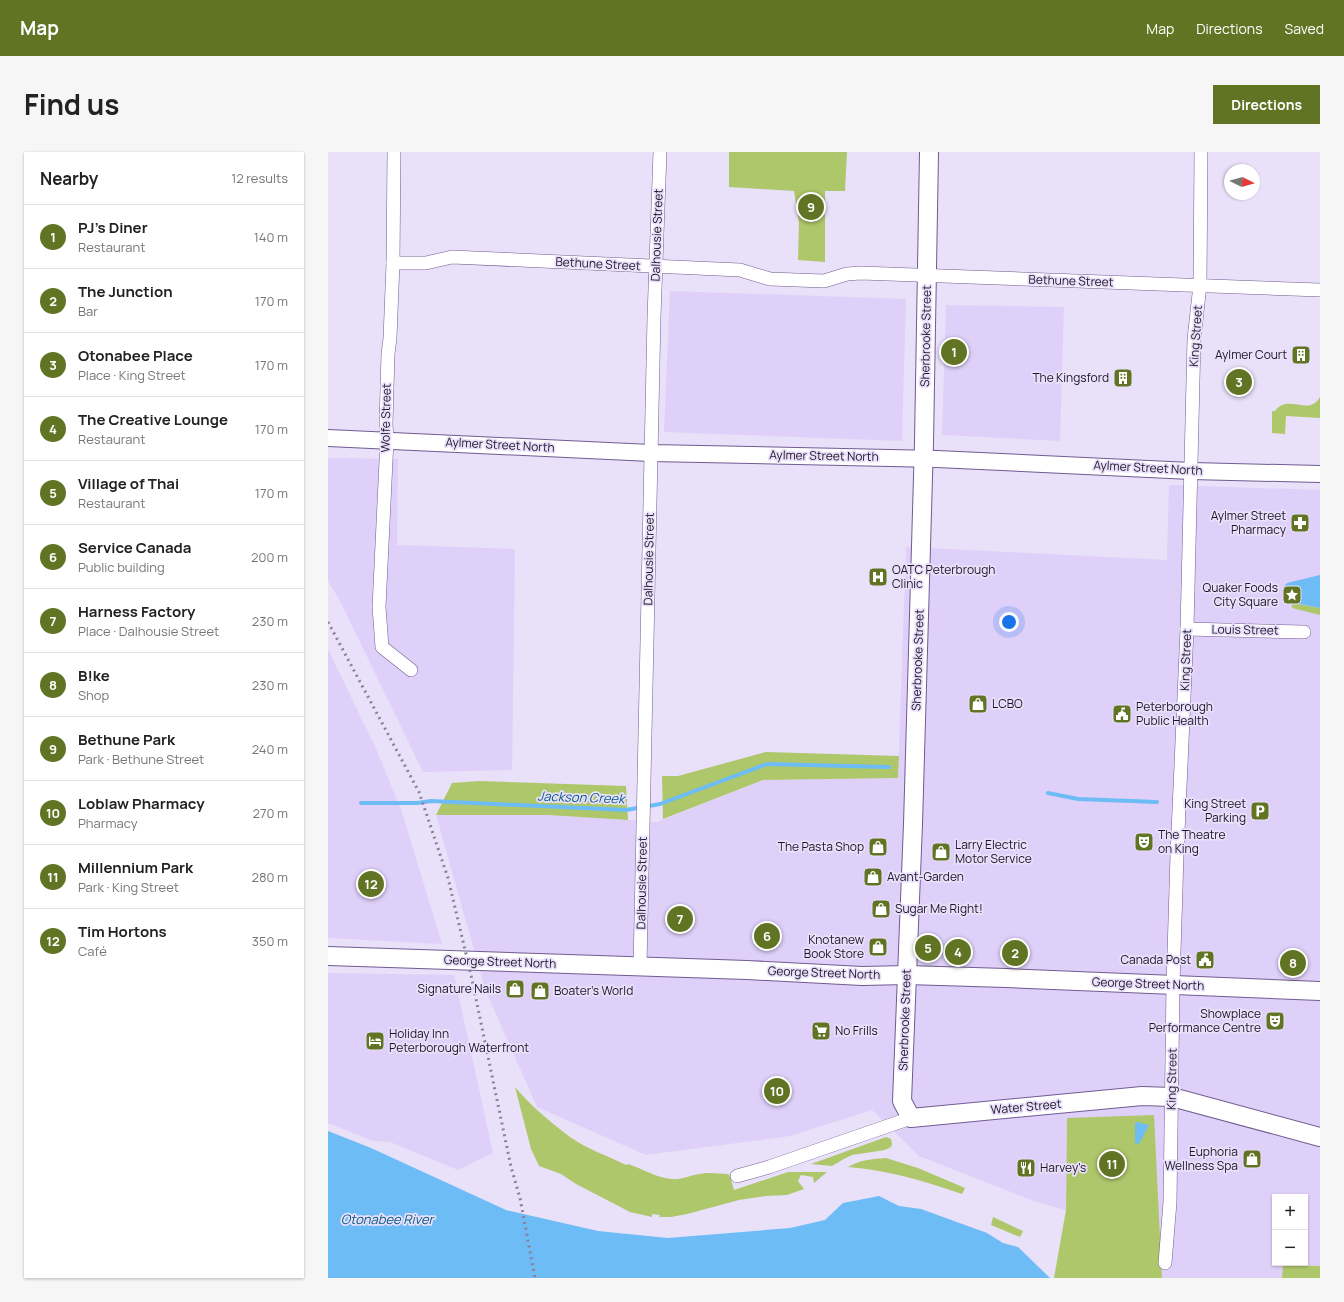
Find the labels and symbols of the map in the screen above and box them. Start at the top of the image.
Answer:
north arrow [1224,164,1260,200]
street label: Dalhousie Street [646,188,667,282]
pin: 9 [798,192,824,222]
street label: Bethune Street [555,253,641,274]
street label: Bethune Street [1028,271,1114,290]
street label: Sherbrooke Street [916,285,935,387]
street label: King Street [1185,304,1206,367]
pin: 1 [941,337,967,367]
building icon: Aylmer Court [1290,344,1312,366]
place label: Aylmer Court [1215,346,1287,363]
building icon: The Kingsford [1112,367,1134,389]
pin: 3 [1226,367,1252,397]
place label: The Kingsford [1032,369,1109,386]
street label: Wolfe Street [376,383,395,453]
street label: Aylmer Street North [445,433,555,456]
street label: Aylmer Street North [769,446,879,465]
street label: Aylmer Street North [1093,456,1203,479]
place label: Aylmer Street Pharmacy [1211,507,1287,538]
street label: Dalhousie Street [639,512,658,605]
pharmacy icon: Aylmer Street Pharmacy [1289,512,1311,534]
place label: OATC Peterbrough Clinic [892,561,995,592]
hospital icon: OATC Peterbrough Clinic [867,566,889,588]
place label: Quaker Foods City Square [1202,579,1278,610]
place icon: Quaker Foods City Square [1281,584,1303,606]
street label: Sherbrooke Street [907,609,928,711]
your location [999,612,1019,632]
street label: Louis Street [1211,620,1279,639]
street label: King Street [1176,629,1195,691]
shop icon: LCBO [967,693,989,715]
place label: LCBO [992,695,1023,712]
place label: Peterborough Public Health [1136,698,1213,729]
public building icon: Peterborough Public Health [1111,703,1133,725]
water label: Jackson Creek [537,786,627,808]
place label: King Street Parking [1184,795,1246,826]
parking icon: King Street Parking [1249,800,1271,822]
place label: The Theatre on King [1158,826,1226,857]
theatre icon: The Theatre on King [1133,831,1155,853]
street label: Dalhousie Street [632,836,651,929]
shop icon: The Pasta Shop [867,836,889,858]
place label: Larry Electric Motor Service [955,836,1032,867]
place label: The Pasta Shop [778,838,864,855]
shop icon: Larry Electric Motor Service [930,841,952,863]
shop icon: Avant-Garden [862,866,884,888]
place label: Avant-Garden [887,868,964,885]
pin: 12 [358,869,384,899]
shop icon: Sugar Me Right! [870,898,892,920]
place label: Sugar Me Right! [895,900,983,917]
pin: 7 [667,904,693,934]
pin: 6 [754,921,780,951]
place label: Knotanew Book Store [804,931,864,962]
pin: 5 [915,933,941,963]
shop icon: Knotanew Book Store [867,936,889,958]
pin: 4 [945,937,971,967]
pin: 2 [1002,938,1028,968]
pin: 8 [1280,948,1306,978]
public building icon: Canada Post [1194,949,1216,971]
street label: George Street North [444,951,556,972]
place label: Canada Post [1120,951,1191,968]
street label: George Street North [768,962,880,983]
street label: Sherbrooke Street [894,969,915,1071]
street label: George Street North [1092,973,1204,994]
shop icon: Signature Nails [504,978,526,1000]
place label: Signature Nails [418,980,501,997]
shop icon: Boater's World [529,980,551,1002]
place label: Boater's World [554,982,633,999]
place label: Showplace Performance Centre [1149,1005,1261,1036]
theatre icon: Showplace Performance Centre [1264,1010,1286,1032]
supermarket icon: No Frills [810,1020,832,1042]
place label: No Frills [835,1022,878,1039]
place label: Holiday Inn Peterborough Waterfront [389,1025,529,1056]
hotel icon: Holiday Inn Peterborough Waterfront [364,1030,386,1052]
street label: King Street [1162,1048,1181,1110]
pin: 10 [764,1076,790,1106]
street label: Water Street [990,1095,1062,1118]
place label: Euphoria Wellness Spa [1165,1143,1238,1174]
shop icon: Euphoria Wellness Spa [1241,1148,1263,1170]
pin: 11 [1099,1149,1125,1179]
restaurant icon: Harvey's [1015,1157,1037,1179]
place label: Harvey's [1040,1159,1086,1176]
water label: Otonabee River [341,1210,435,1228]

